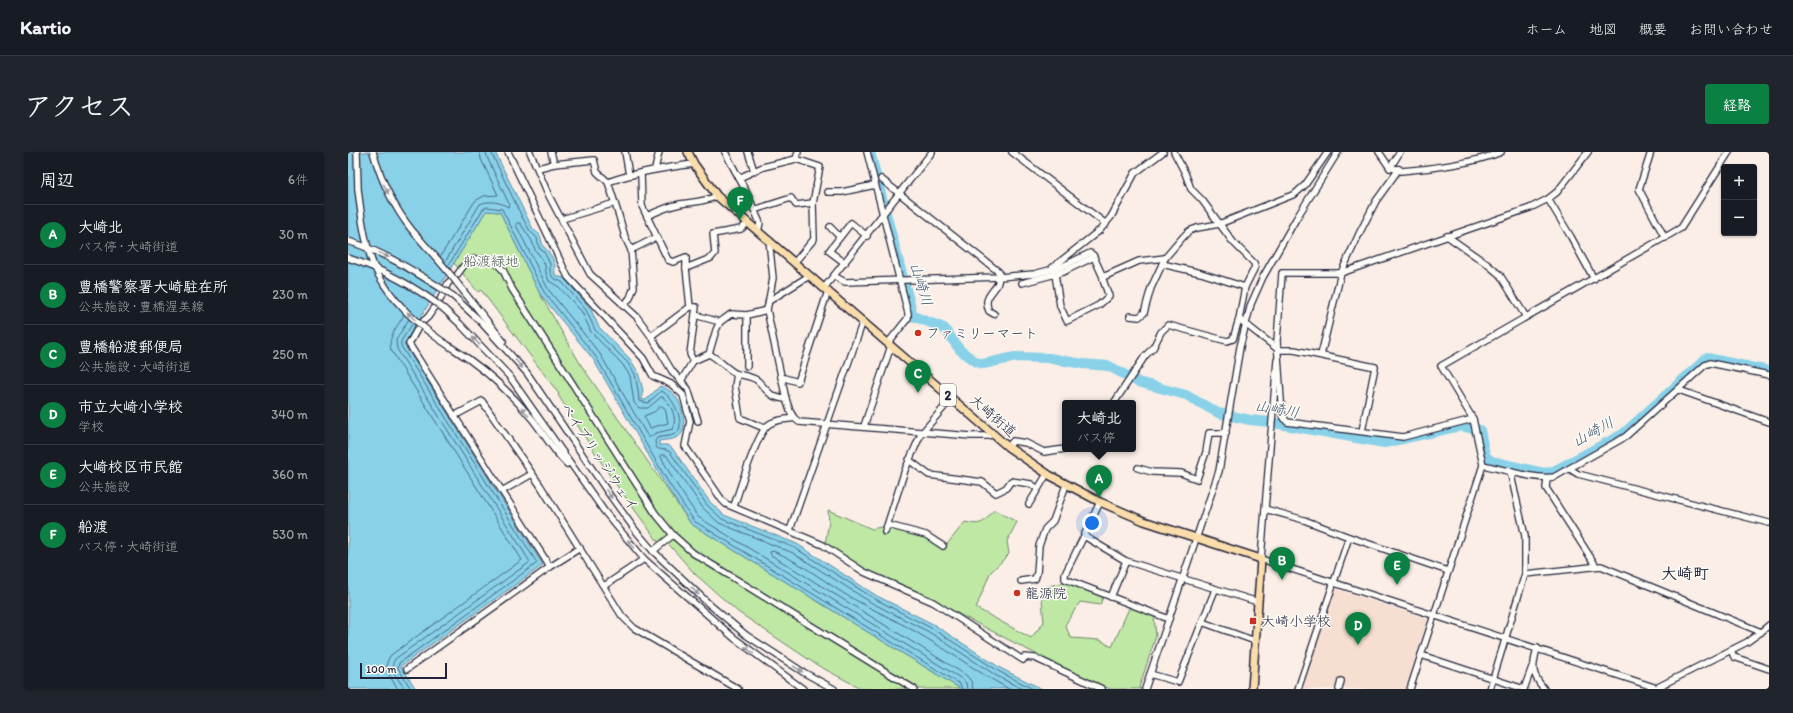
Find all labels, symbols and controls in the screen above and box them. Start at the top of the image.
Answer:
text: Kartio [20,16,71,39]
text: ホーム [1526,21,1567,38]
text: 地図 [1589,21,1617,38]
text: 概要 [1639,21,1667,38]
text: お問い合わせ [1689,21,1773,38]
button: 経路 [1705,84,1769,124]
text: アクセス [24,89,134,123]
map controls [1721,164,1757,236]
button: + [1721,164,1757,200]
text: 周辺 [40,170,74,190]
text: 6件 [288,172,308,187]
one-way arrow [383,183,389,194]
pin: F [727,187,753,220]
button: − [1721,200,1757,236]
text: 大崎北 [78,218,123,236]
text: A [49,227,57,242]
text: 30 m [279,227,308,242]
text: バス停 · 大崎街道 [78,239,178,254]
one-way arrow [379,252,390,258]
park label: 船渡緑地 [463,253,519,270]
water label: 山崎川 [906,260,936,308]
text: 豊橋警察署大崎駐在所 [78,278,228,296]
text: B [49,287,57,302]
text: 230 m [272,287,308,302]
text: 公共施設 · 豊橋渥美線 [78,299,204,314]
one-way arrow [406,311,415,321]
place label: ファミリーマート [926,325,1038,342]
marker: ファミリーマート [913,328,923,338]
one-way arrow [471,336,481,346]
text: 豊橋船渡郵便局 [78,338,183,356]
text: C [49,347,57,362]
text: 250 m [272,347,308,362]
text: 公共施設 · 大崎街道 [78,359,191,374]
one-way arrow [515,359,524,369]
pin: C [905,360,931,393]
road number: 2 [940,384,956,406]
street label: 大崎街道 [966,391,1020,441]
water label: 山崎川 [1253,396,1301,422]
text: 市立大崎小学校 [78,398,183,416]
street label: ベイブリッジウェイ [557,400,641,514]
popup [1062,400,1136,452]
text: D [49,407,57,422]
text: 340 m [271,407,308,422]
one-way arrow [521,407,530,417]
text: 大崎北 [1076,409,1122,427]
water label: 山崎川 [1569,413,1617,451]
text: 学校 [78,419,104,434]
text: バス停 [1076,430,1116,445]
text: 大崎校区市民館 [78,458,183,476]
pin: A [1086,465,1112,498]
text: E [49,467,57,482]
text: 360 m [272,467,308,482]
text: 公共施設 [78,479,130,494]
one-way arrow [605,489,613,499]
your location [1082,513,1102,533]
text: 船渡 [78,518,108,536]
text: F [50,527,56,542]
text: 530 m [272,527,308,542]
text: バス停 · 大崎街道 [78,539,178,554]
one-way arrow [627,539,636,550]
pin: B [1269,547,1295,580]
pin: E [1384,552,1410,585]
district label: 大崎町 [1661,564,1709,583]
place label: 龍源院 [1025,585,1067,602]
one-way arrow [690,586,700,596]
marker: 龍源院 [1012,588,1022,598]
pin: D [1345,612,1371,645]
place label: 大崎小学校 [1261,613,1331,630]
marker: 大崎小学校 [1248,616,1258,626]
one-way arrow [743,645,754,654]
scale bar [360,661,447,680]
text: 100 m [366,663,396,676]
one-way arrow [793,665,803,673]

